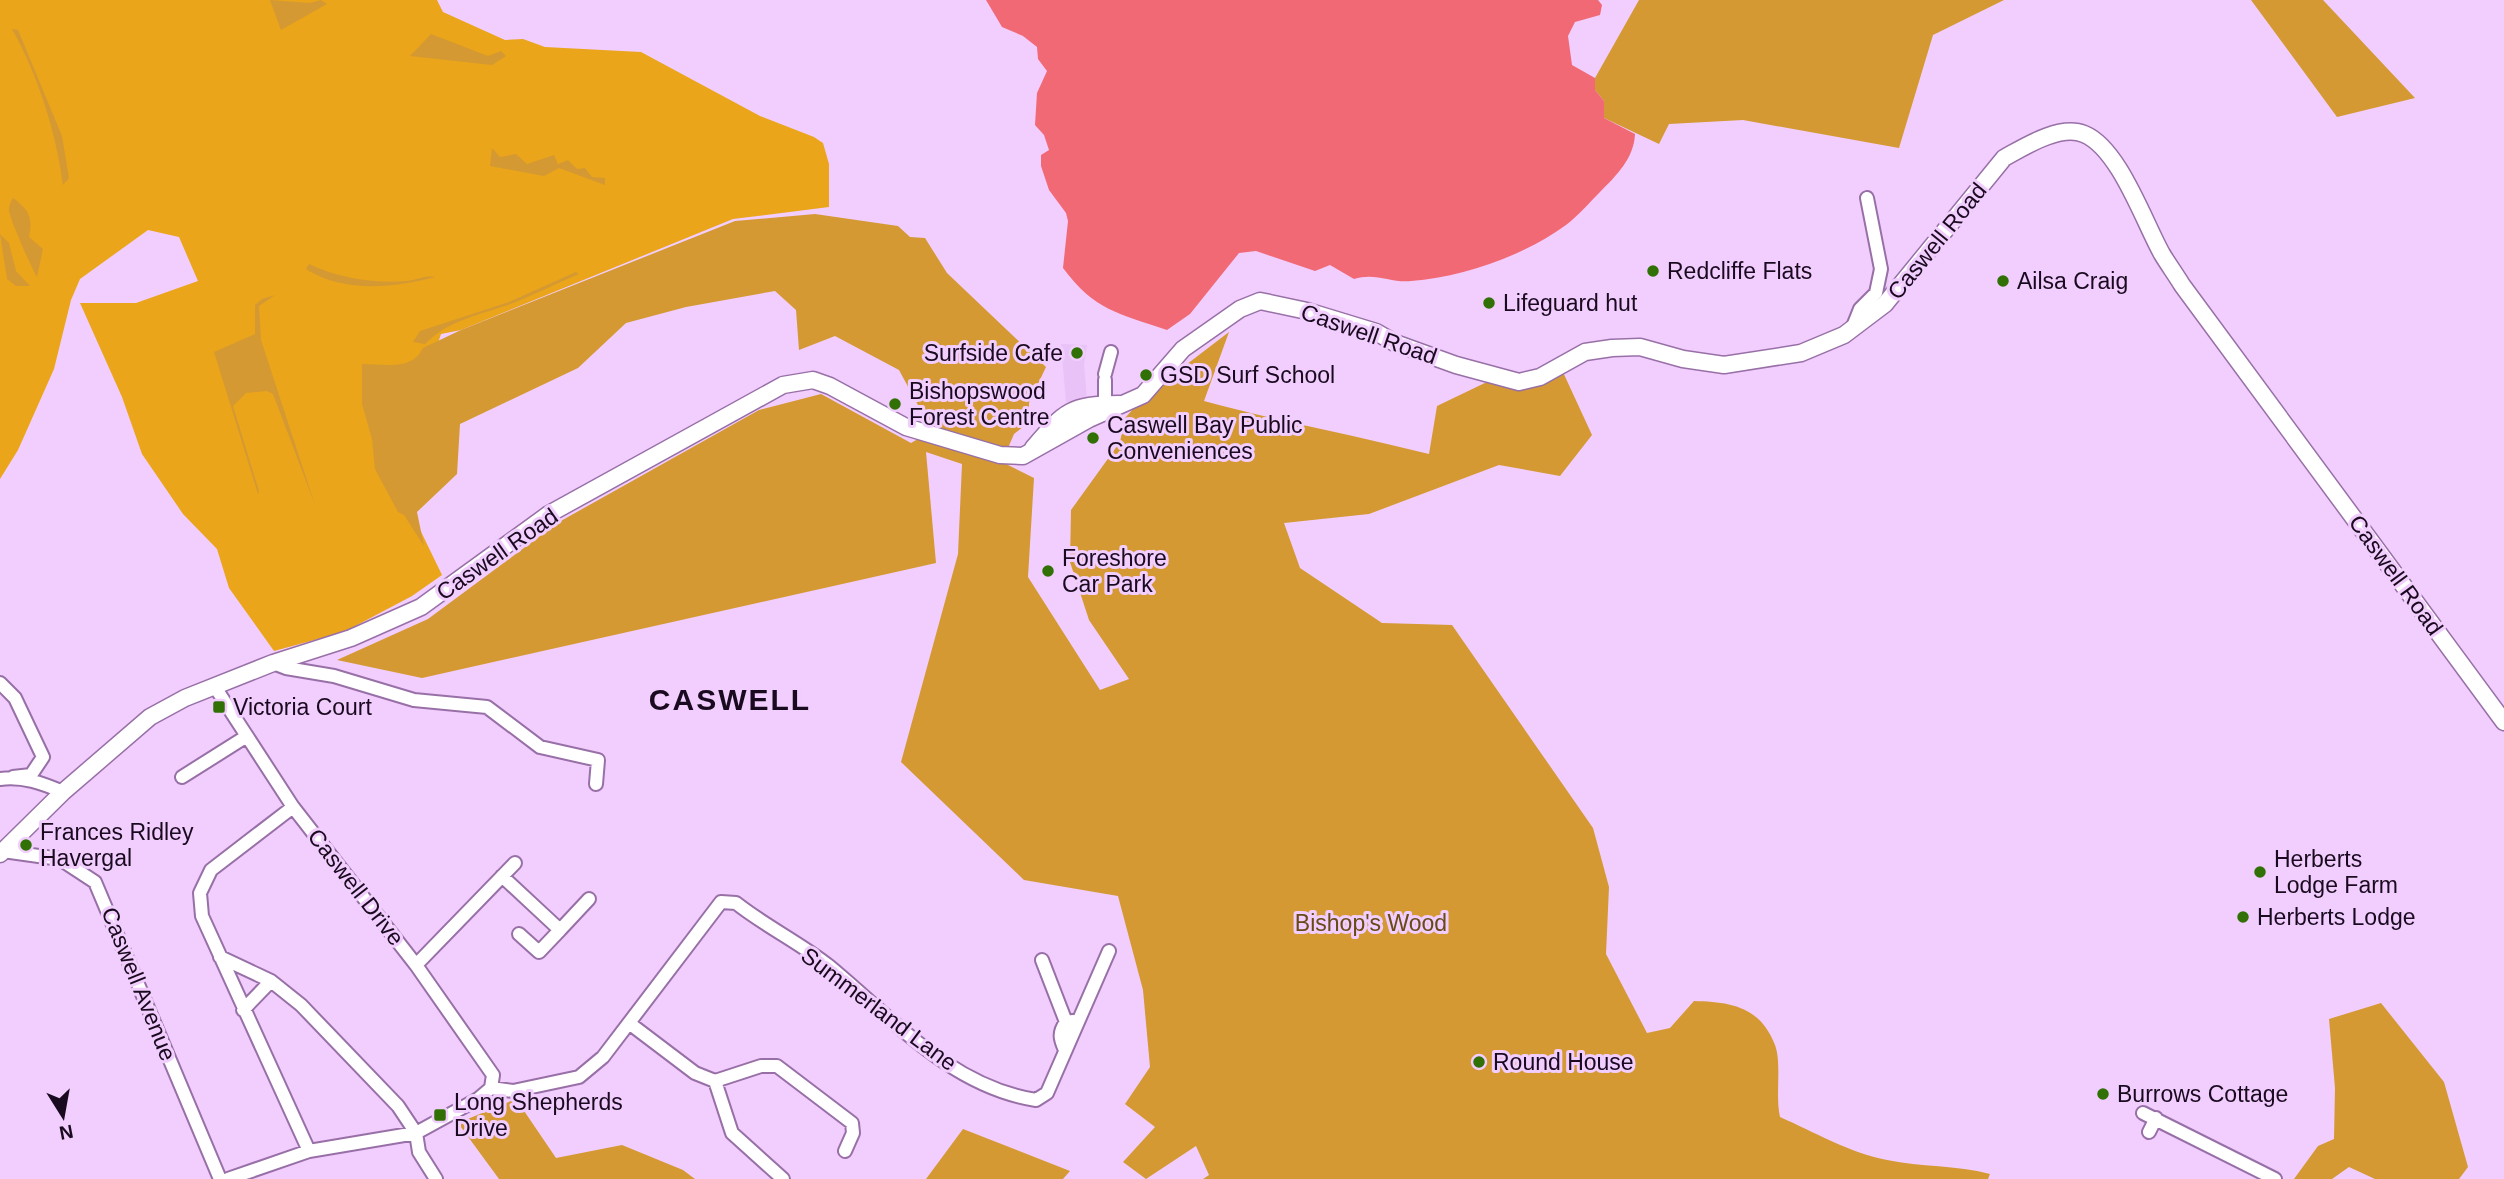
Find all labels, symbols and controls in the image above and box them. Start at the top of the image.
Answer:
street label: Caswell Road [1882,178,1992,304]
place label: Redcliffe Flats [1667,258,1812,284]
marker: Redcliffe Flats [1645,263,1661,279]
place label: Ailsa Craig [2017,268,2128,294]
marker: Ailsa Craig [1995,273,2011,289]
place label: Lifeguard hut [1503,290,1638,316]
marker: Lifeguard hut [1481,295,1497,311]
street label: Caswell Road [1298,299,1440,369]
place label: Surfside Cafe [924,340,1063,366]
marker: Surfside Cafe [1069,345,1085,361]
place label: GSD Surf School [1160,362,1335,388]
marker: GSD Surf School [1138,367,1154,383]
place label: Bishopswood Forest Centre [909,378,1050,430]
marker: Bishopswood Forest Centre [887,396,903,412]
place label: Caswell Bay Public Conveniences [1107,412,1303,464]
marker: Caswell Bay Public Conveniences [1085,430,1101,446]
street label: Caswell Road [431,503,563,605]
street label: Caswell Road [2344,510,2448,640]
place label: Foreshore Car Park [1062,545,1167,597]
marker: Foreshore Car Park [1040,563,1056,579]
district label: CASWELL [649,683,811,716]
place label: Victoria Court [233,694,373,720]
marker: Victoria Court [211,699,227,715]
place label: Frances Ridley Havergal [40,819,194,871]
street label: Caswell Drive [302,824,410,950]
marker: Frances Ridley Havergal [18,837,34,853]
place label: Herberts Lodge Farm [2274,846,2398,898]
marker: Herberts Lodge Farm [2252,864,2268,880]
street label: Caswell Avenue [96,903,182,1065]
place label: Herberts Lodge [2257,904,2416,930]
marker: Herberts Lodge [2235,909,2251,925]
park label: Bishop's Wood [1295,910,1447,936]
street label: Summerland Lane [796,942,962,1076]
place label: Round House [1493,1049,1634,1075]
marker: Round House [1471,1054,1487,1070]
north arrow [28,1081,98,1151]
place label: Burrows Cottage [2117,1081,2288,1107]
marker: Burrows Cottage [2095,1086,2111,1102]
place label: Long Shepherds Drive [454,1089,623,1141]
marker: Long Shepherds Drive [432,1107,448,1123]
text: N [57,1121,75,1144]

